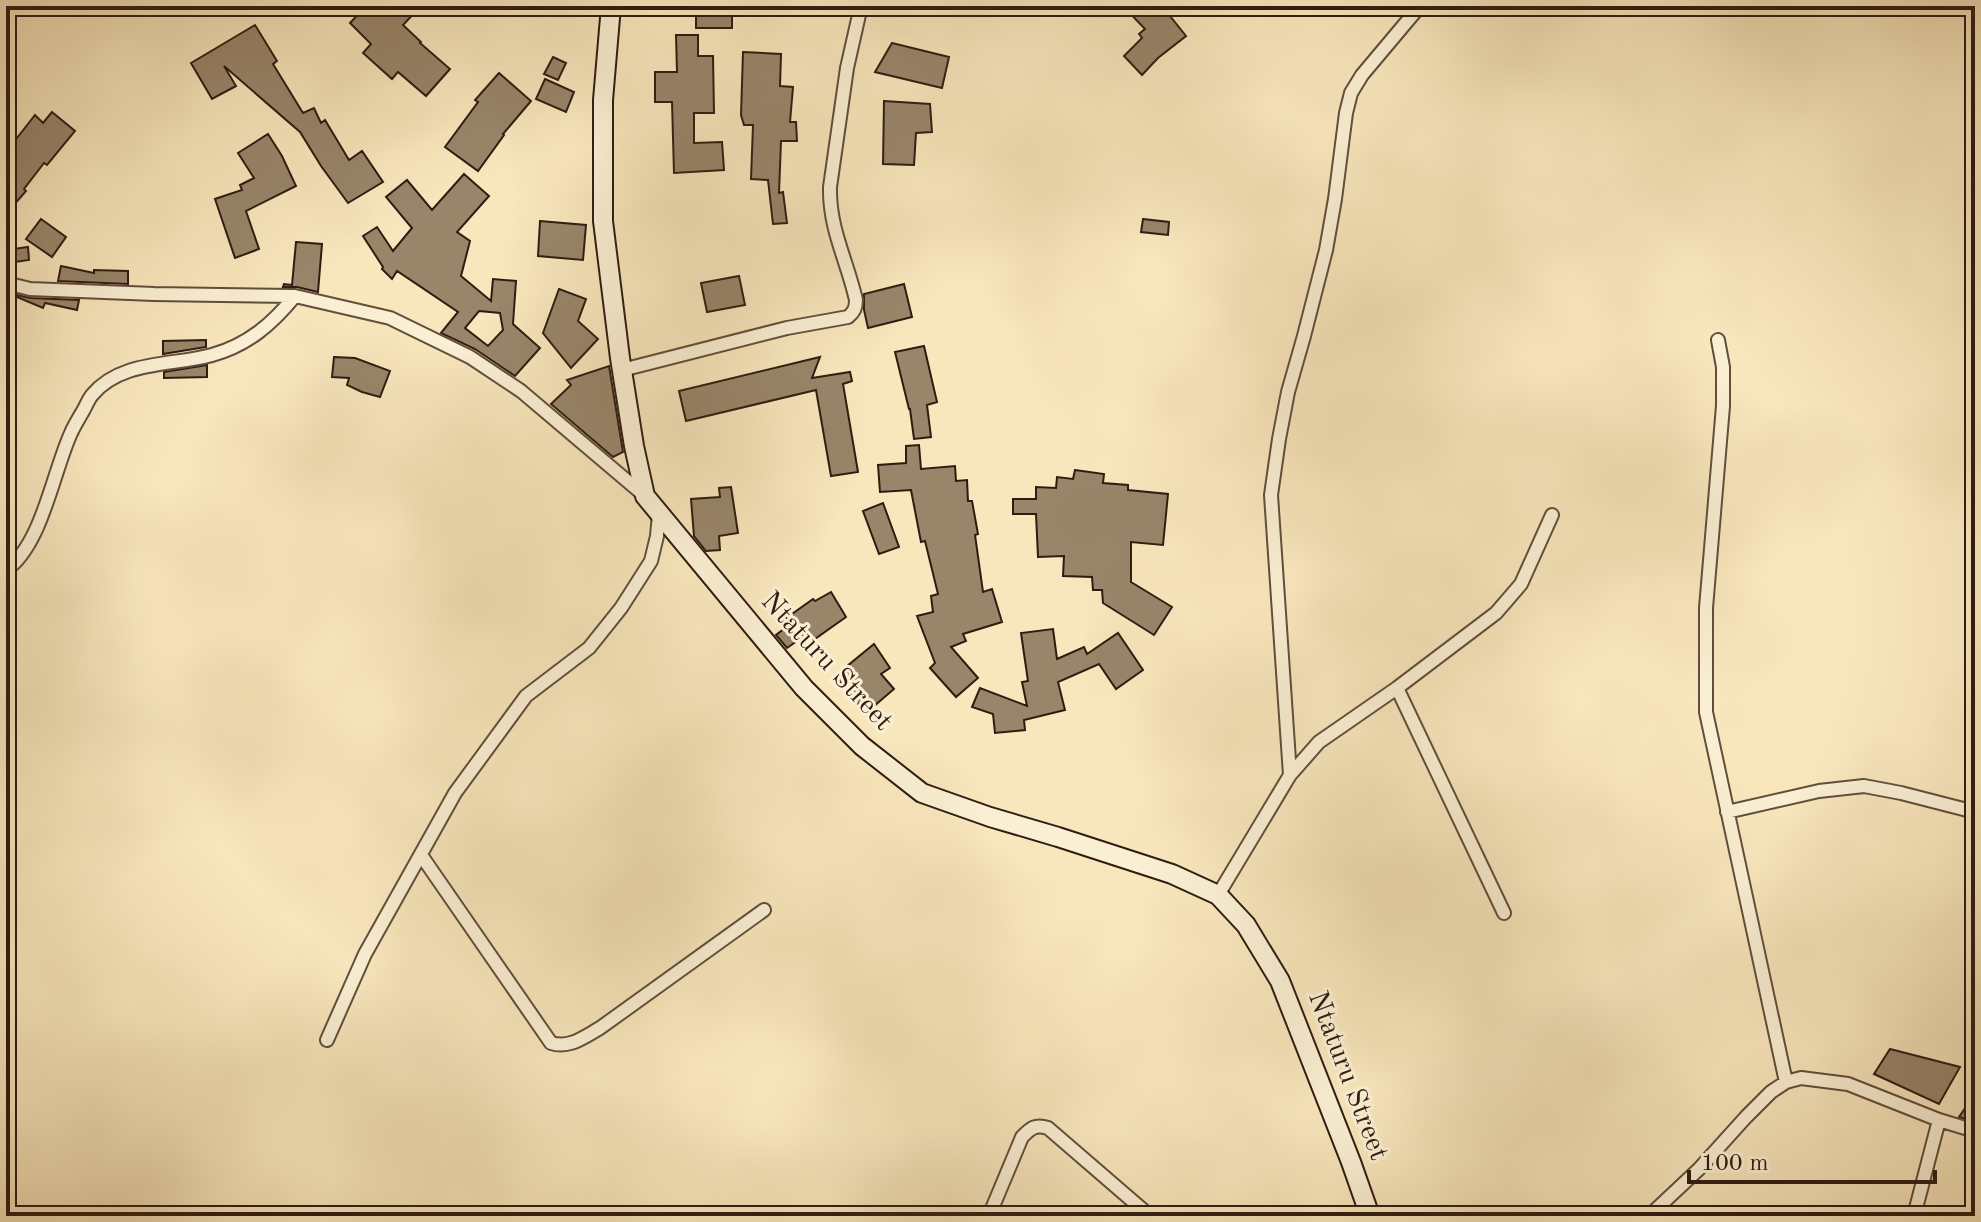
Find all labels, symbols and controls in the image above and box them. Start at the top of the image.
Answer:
street label: Ntaturu Street [755,587,897,737]
street label: Ntaturu Street [1302,988,1392,1164]
scale bar [1689,1134,1935,1184]
text: 100 m [1701,1152,1769,1176]

